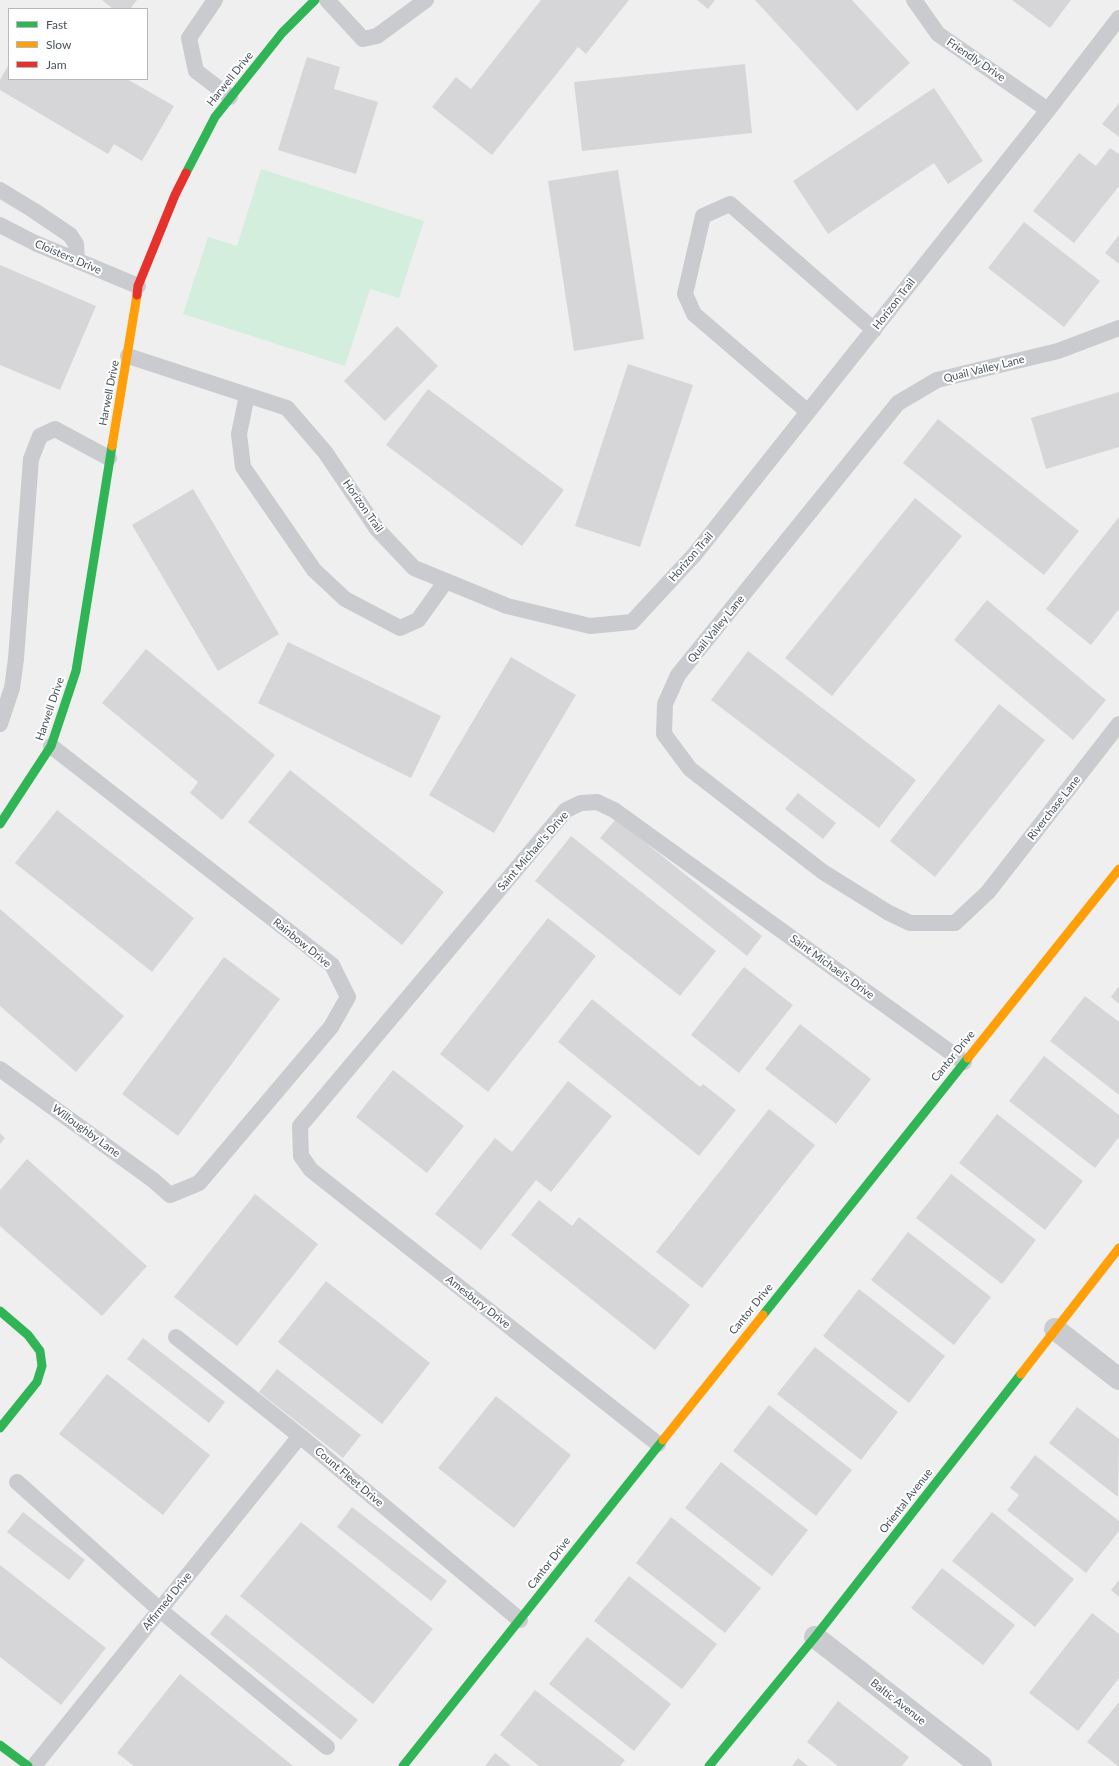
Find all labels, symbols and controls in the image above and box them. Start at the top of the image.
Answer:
legend [8,8,148,80]
text: Fast [46,17,67,32]
street label: Friendly Drive [944,36,1008,84]
text: Slow [46,37,71,52]
street label: Harwell Drive [204,49,256,109]
text: Jam [46,57,67,72]
street label: Cloisters Drive [33,237,103,277]
street label: Horizon Trail [870,276,918,332]
street label: Quail Valley Lane [942,353,1026,385]
street label: Harwell Drive [96,359,122,427]
street label: Horizon Trail [340,477,386,535]
street label: Horizon Trail [666,530,716,584]
street label: Quail Valley Lane [685,593,747,665]
street label: Harwell Drive [33,676,67,742]
street label: Riverchase Lane [1025,773,1083,843]
street label: Saint Michael's Drive [495,809,571,893]
street label: Rainbow Drive [270,916,334,970]
street label: Saint Michael's Drive [787,932,877,1002]
street label: Cantor Drive [928,1028,978,1084]
street label: Willoughby Lane [49,1102,123,1160]
street label: Amesbury Drive [443,1273,513,1331]
street label: Cantor Drive [726,1281,776,1337]
street label: Count Fleet Drive [312,1444,386,1510]
street label: Oriental Avenue [877,1466,935,1536]
street label: Cantor Drive [525,1534,573,1592]
street label: Affirmed Drive [140,1569,194,1633]
street label: Baltic Avenue [868,1676,928,1728]

